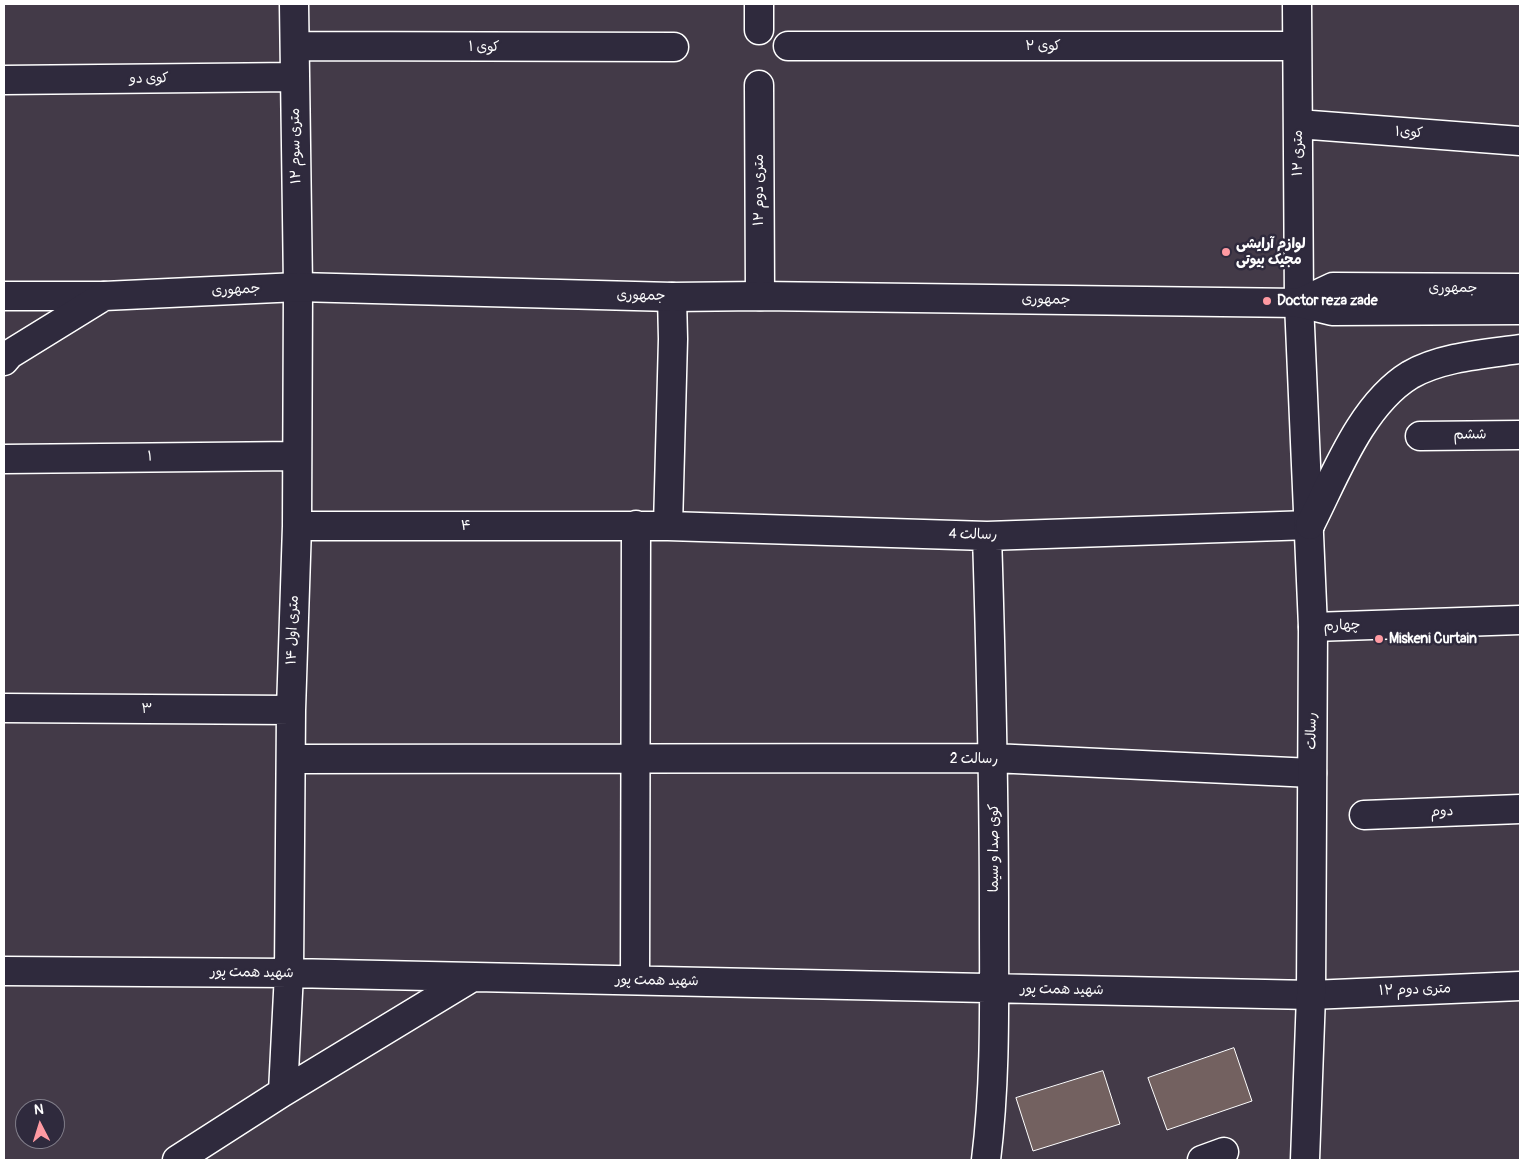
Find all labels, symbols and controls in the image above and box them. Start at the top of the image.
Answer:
street label: کوی ۲ [1025,38,1061,54]
street label: کوی ۱ [468,39,500,55]
street label: کوی دو [129,70,169,88]
street label: ۱۲ متری سوم [287,108,305,184]
street label: کوی۱ [1394,124,1424,142]
street label: ۱۲ متری [1290,130,1306,176]
street label: ۱۲ متری دوم [751,154,767,226]
place label: لوازم آرایشی مجیک بیوتی [1236,236,1306,268]
marker: لوازم آرایشی مجیک بیوتی [1220,246,1232,258]
street label: جمهوری [211,280,261,300]
street label: جمهوری [1429,280,1477,296]
street label: جمهوری [616,287,666,305]
street label: جمهوری [1021,291,1071,309]
place label: Doctor reza zade [1277,293,1378,309]
marker: Doctor reza zade [1261,295,1273,307]
street label: ششم [1453,426,1487,444]
street label: ۱ [147,449,153,465]
street label: ۴ [461,518,471,534]
street label: رسالت 4 [948,526,998,544]
street label: ۱۴ متری اول [283,595,303,665]
street label: چهارم [1323,617,1361,635]
place label: Miskeni Curtain [1389,631,1477,647]
marker: Miskeni Curtain [1373,633,1385,645]
street label: ۳ [141,701,153,717]
street label: رسالت [1303,712,1321,750]
street label: رسالت 2 [950,751,998,767]
street label: دوم [1430,803,1454,821]
street label: کوی صدا و سیما [986,804,1002,892]
street label: شهید همت پور [210,964,294,982]
street label: شهید همت پور [615,972,699,990]
street label: ۱۲ متری دوم [1379,980,1451,1000]
street label: شهید همت پور [1020,981,1104,999]
north arrow [15,1099,65,1149]
text: N [33,1101,44,1118]

